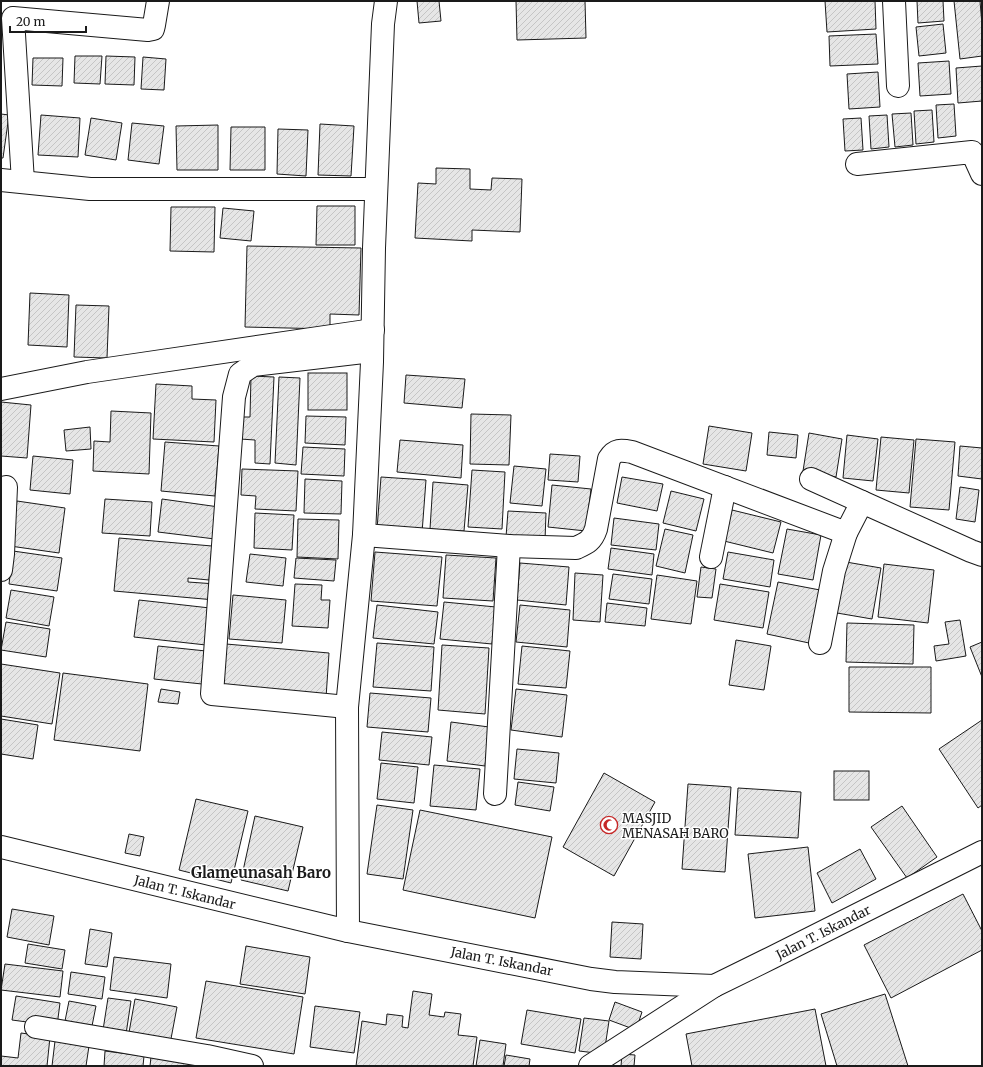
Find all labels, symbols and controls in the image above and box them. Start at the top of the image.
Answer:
scale bar [10,8,86,34]
text: 20 m [16,14,45,29]
place label: MASJID MENASAH BARO [622,810,729,842]
mosque icon: MASJID MENASAH BARO [599,815,619,835]
district label: Glameunasah Baro [191,863,331,882]
street label: Jalan T. Iskandar [131,871,238,913]
street label: Jalan T. Iskandar [772,901,874,964]
street label: Jalan T. Iskandar [448,943,555,980]

